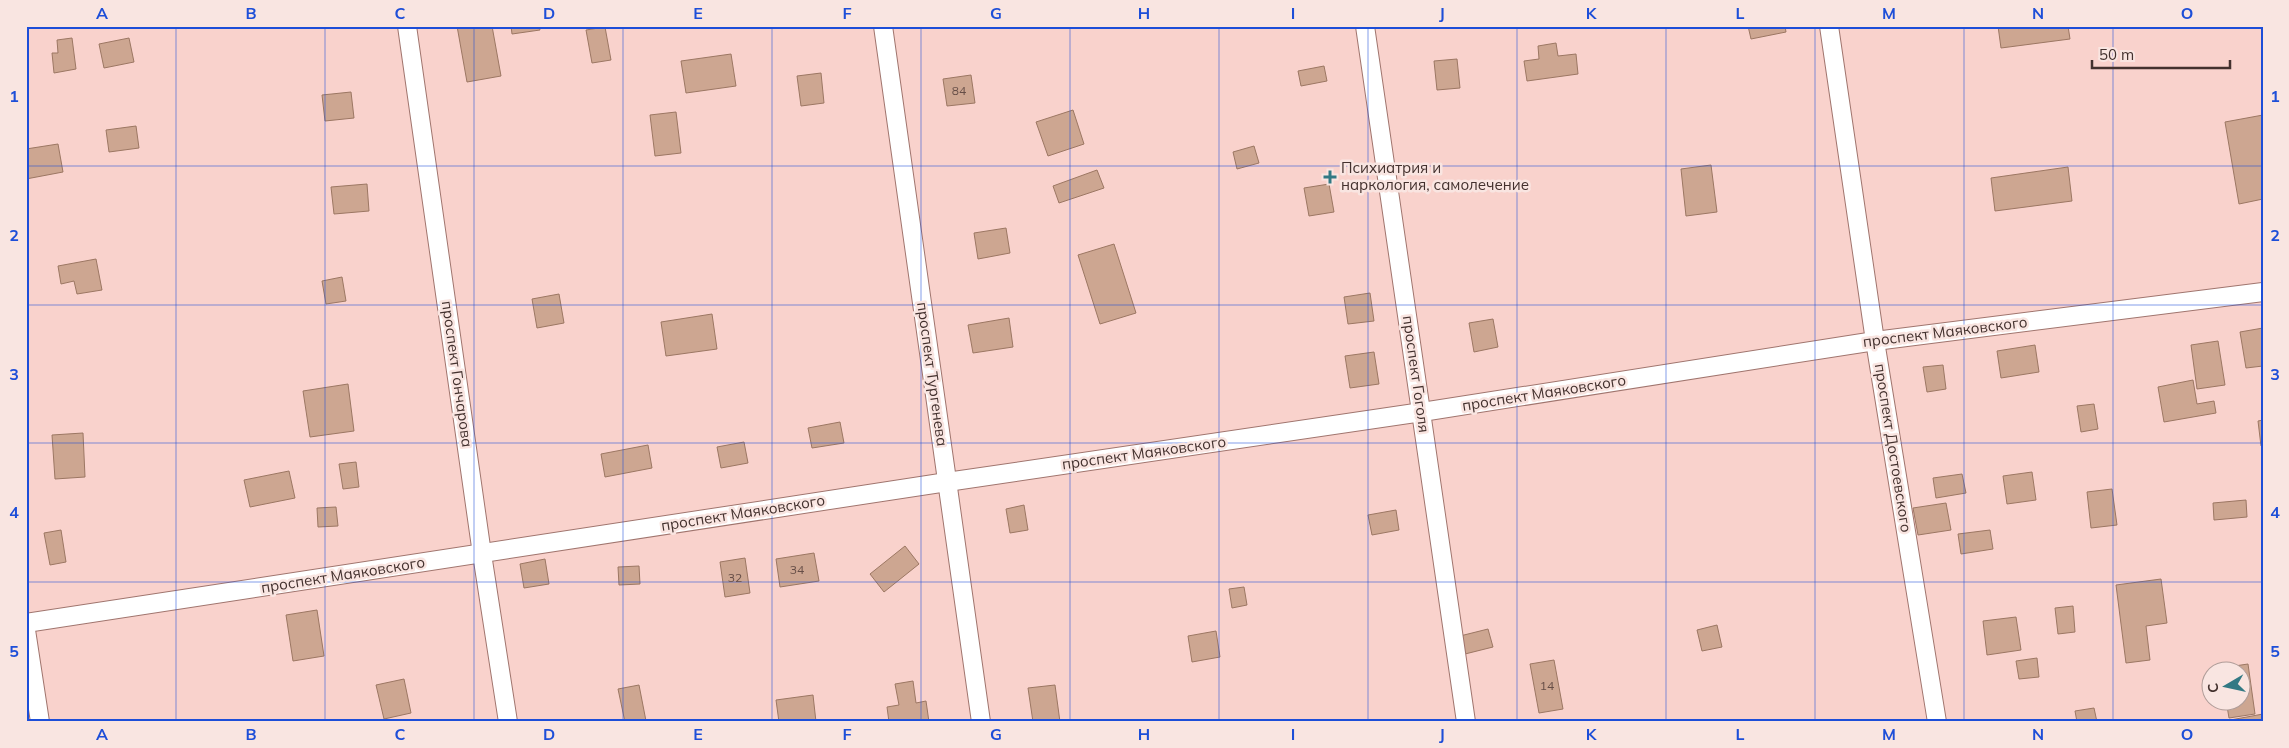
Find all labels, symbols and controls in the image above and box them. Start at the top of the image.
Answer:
text: A [96,3,108,23]
text: B [245,3,257,23]
text: C [395,3,406,23]
text: D [543,3,555,23]
text: E [693,3,703,23]
text: F [842,3,852,23]
text: G [990,3,1002,23]
text: H [1138,3,1150,23]
text: I [1291,3,1295,23]
text: J [1439,3,1445,23]
text: K [1586,3,1598,23]
text: L [1736,3,1745,23]
text: M [1882,3,1896,23]
text: N [2032,3,2044,23]
text: O [2181,3,2193,23]
scale bar [2092,38,2229,70]
text: 50 m [2099,45,2134,64]
house number: 84 [952,83,966,98]
text: 1 [9,86,19,106]
text: 1 [2270,86,2280,106]
place label: Психиатрия и наркология, самолечение [1341,158,1529,194]
marker: Психиатрия и наркология, самолечение [1323,170,1337,184]
text: 2 [9,225,19,245]
text: 2 [2270,225,2280,245]
street label: проспект Гончарова [438,300,477,448]
street label: проспект Тургенева [913,301,952,447]
street label: проспект Маяковского [1862,312,2028,351]
street label: проспект Гоголя [1399,314,1434,434]
street label: проспект Достоевского [1871,362,1916,534]
text: 3 [9,364,19,384]
text: 3 [2270,364,2280,384]
street label: проспект Маяковского [1461,370,1627,415]
street label: проспект Маяковского [1061,432,1227,473]
street label: проспект Маяковского [660,490,826,535]
text: 4 [9,502,19,522]
text: 4 [2270,502,2280,522]
street label: проспект Маяковского [260,552,426,597]
house number: 34 [790,562,804,577]
house number: 32 [728,570,742,585]
text: 5 [9,641,19,661]
text: 5 [2270,641,2280,661]
north arrow [2202,660,2252,710]
house number: 14 [1540,678,1554,693]
text: С [2204,682,2223,694]
text: A [96,724,108,744]
text: B [245,724,257,744]
text: C [395,724,406,744]
text: D [543,724,555,744]
text: E [693,724,703,744]
text: F [842,724,852,744]
text: G [990,724,1002,744]
text: H [1138,724,1150,744]
text: I [1291,724,1295,744]
text: J [1439,724,1445,744]
text: K [1586,724,1598,744]
text: L [1736,724,1745,744]
text: M [1882,724,1896,744]
text: N [2032,724,2044,744]
text: O [2181,724,2193,744]

